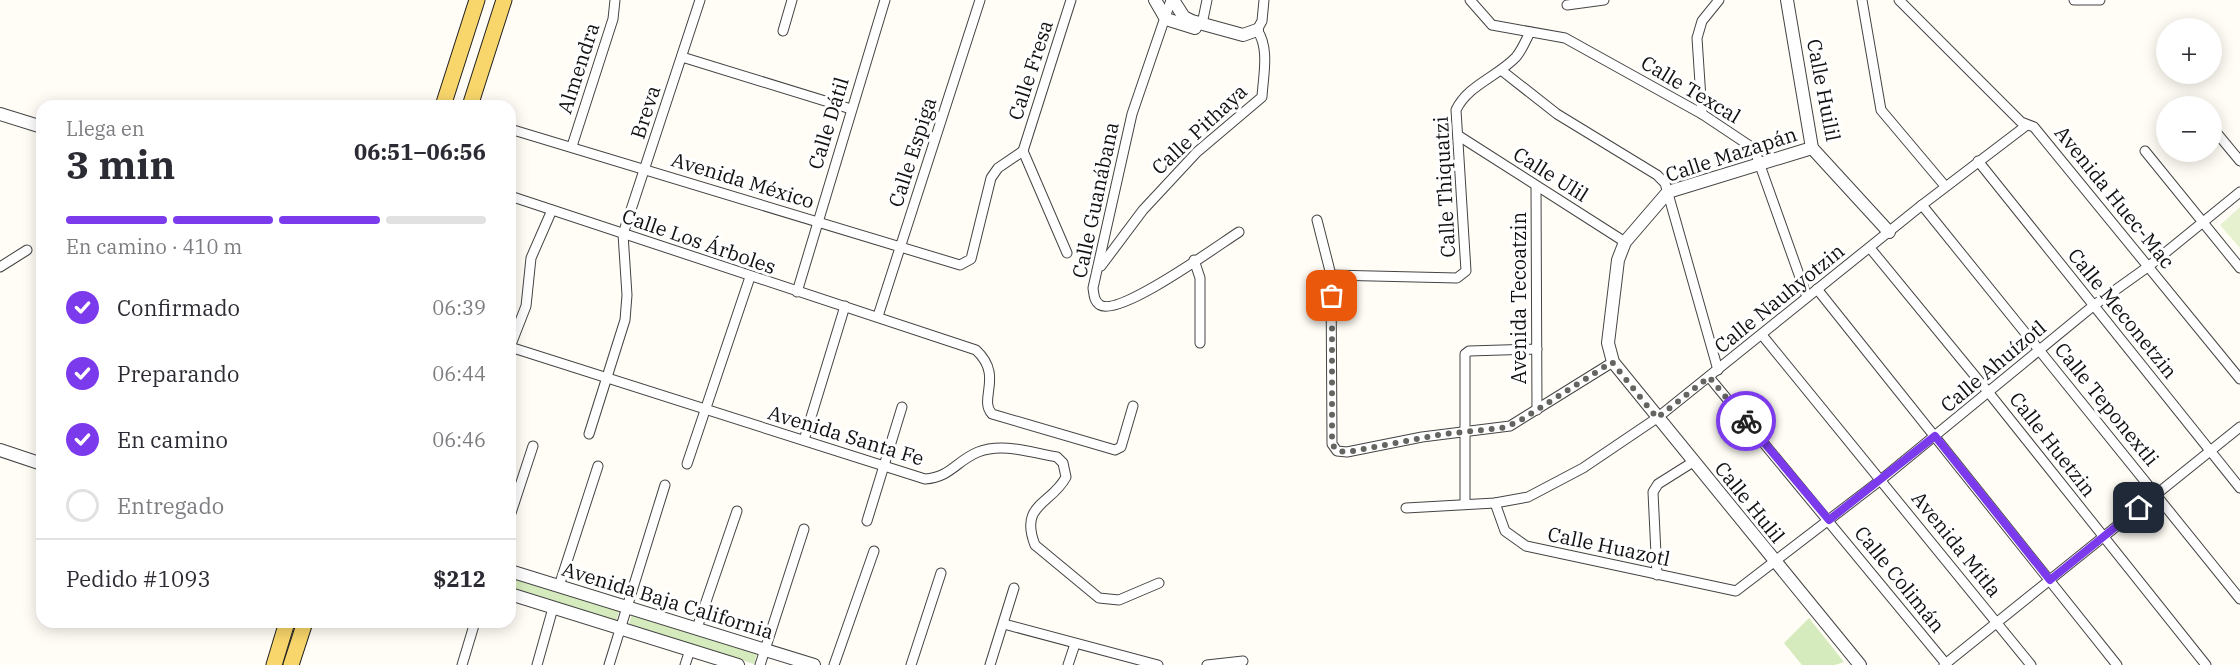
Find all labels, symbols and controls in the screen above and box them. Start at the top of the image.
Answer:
street label: Calle Fresa [1001,17,1059,123]
map controls [2156,18,2222,162]
button: + [2156,18,2222,84]
street label: Almendra [551,19,605,117]
street label: Calle Huilil [1801,36,1847,144]
street label: Calle Texcal [1636,49,1746,129]
street label: Calle Dátil [801,74,855,172]
street label: Calle Pithaya [1145,78,1253,180]
street label: Breva [624,82,666,142]
street label: Calle Espiga [882,94,942,210]
button: − [2156,96,2222,162]
text: Llega en [66,115,144,142]
street label: Calle Thiquatzi [1427,116,1461,258]
street label: Calle Guanábana [1065,119,1125,281]
street label: Calle Mazapán [1662,120,1800,188]
street label: Avenida Huec-Mac [2049,120,2181,274]
text: 06:51–06:56 [354,137,486,166]
text: 3 min [66,139,175,190]
street label: Calle Ulil [1508,140,1594,208]
street label: Avenida México [668,145,818,215]
street label: Calle Los Árboles [618,202,780,280]
street label: Avenida Tecoatzin [1505,211,1532,384]
text: En camino · 410 m [66,233,242,260]
street label: Calle Nauhyotzin [1708,237,1850,359]
street label: Calle Meconetzin [2062,242,2184,384]
pin [1306,270,1357,321]
icon: bag [1315,279,1348,312]
icon: check [66,291,99,324]
text: Confirmado [117,293,240,322]
text: 06:39 [432,294,486,321]
street label: Calle Ahuízotl [1935,314,2051,418]
street label: Calle Teponextli [2049,337,2165,471]
icon: check [66,357,99,390]
text: Preparando [117,359,239,388]
text: 06:44 [432,360,486,387]
street label: Calle Huetzin [2004,386,2103,502]
courier [1716,391,1776,451]
street label: Avenida Santa Fe [765,398,927,472]
icon: bike [1730,405,1763,438]
icon: check [66,423,99,456]
text: En camino [117,425,228,454]
text: 06:46 [432,426,486,453]
street label: Calle Hulil [1709,456,1791,548]
pin [2113,482,2164,533]
street label: Avenida Mitla [1906,485,2008,603]
text: Entregado [117,491,224,520]
icon: home [2122,491,2155,524]
street label: Calle Huazotl [1545,520,1673,572]
street label: Calle Colimán [1849,520,1952,638]
street label: Avenida Baja California [559,555,777,645]
text: Pedido #1093 [66,564,211,593]
text: $212 [433,564,486,593]

